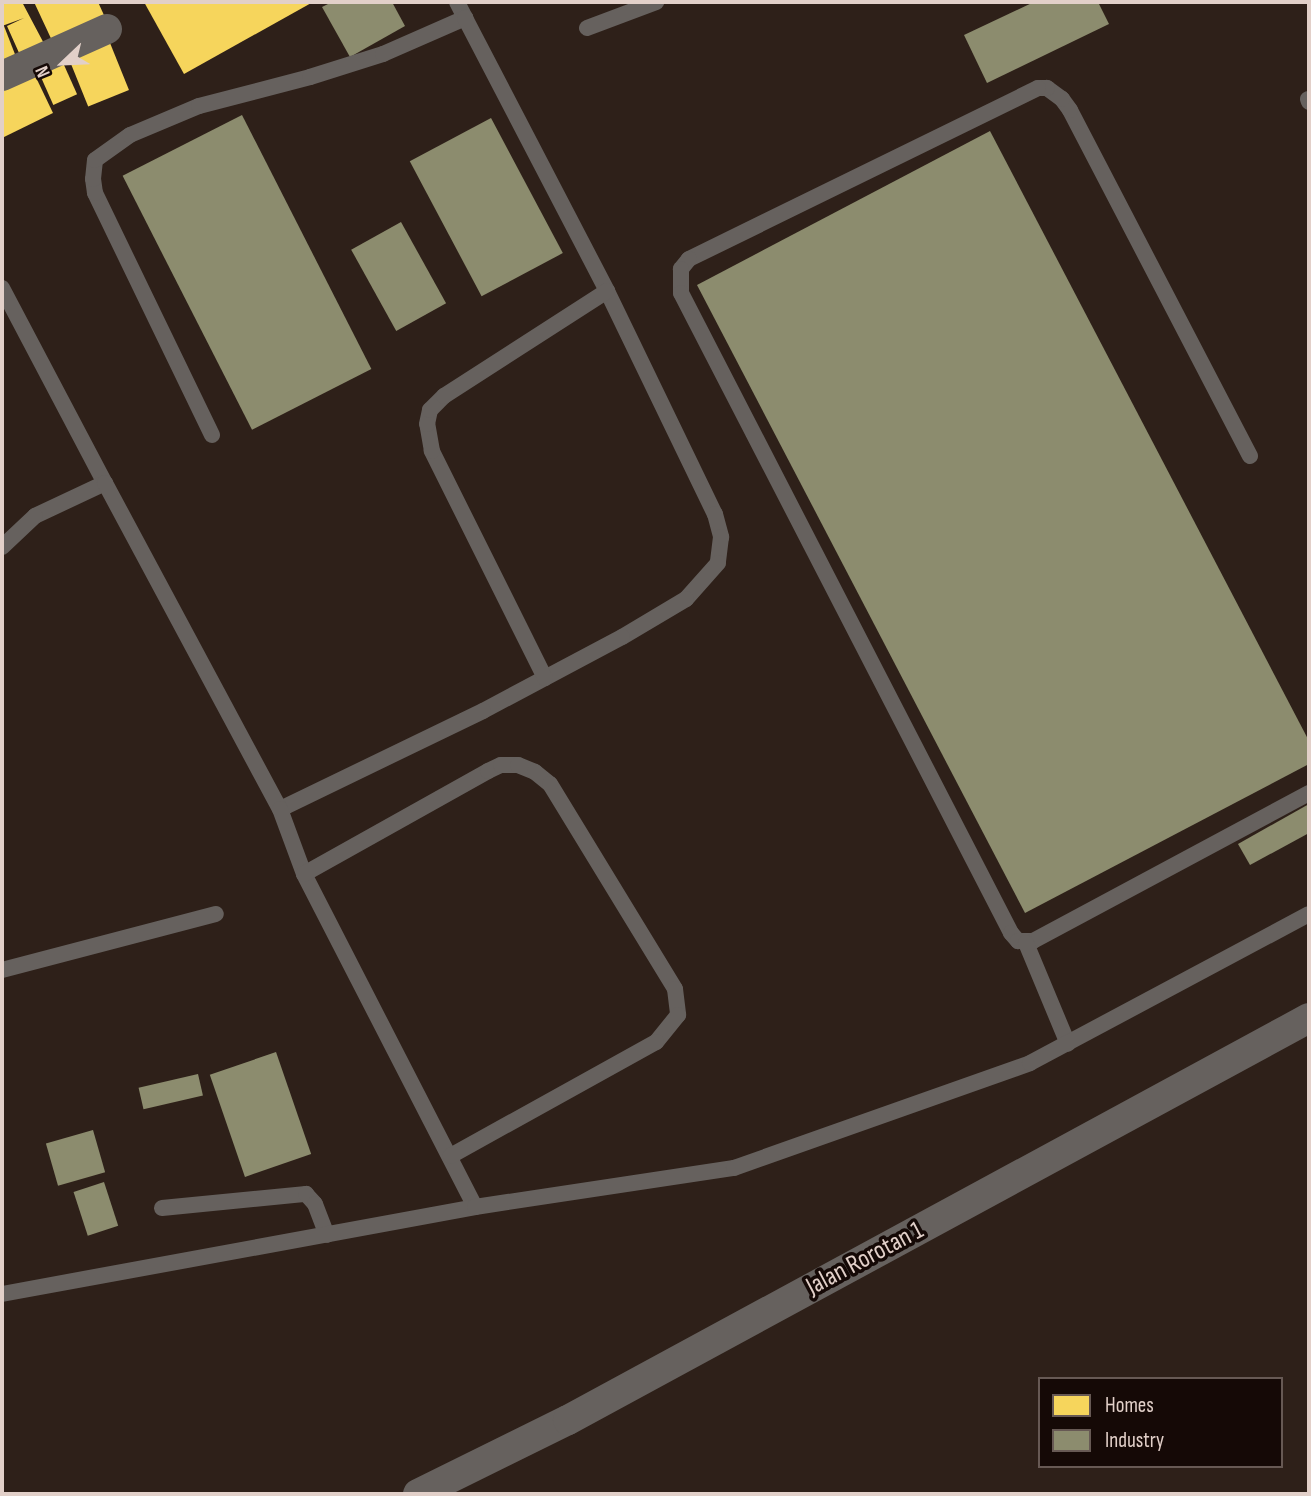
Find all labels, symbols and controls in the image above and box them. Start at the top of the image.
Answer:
north arrow [28,28,98,98]
text: N [31,62,56,81]
street label: Jalan Rorotan 1 [801,1215,929,1303]
legend [1038,1377,1283,1468]
text: Homes [1105,1393,1154,1418]
text: Industry [1105,1428,1164,1453]

